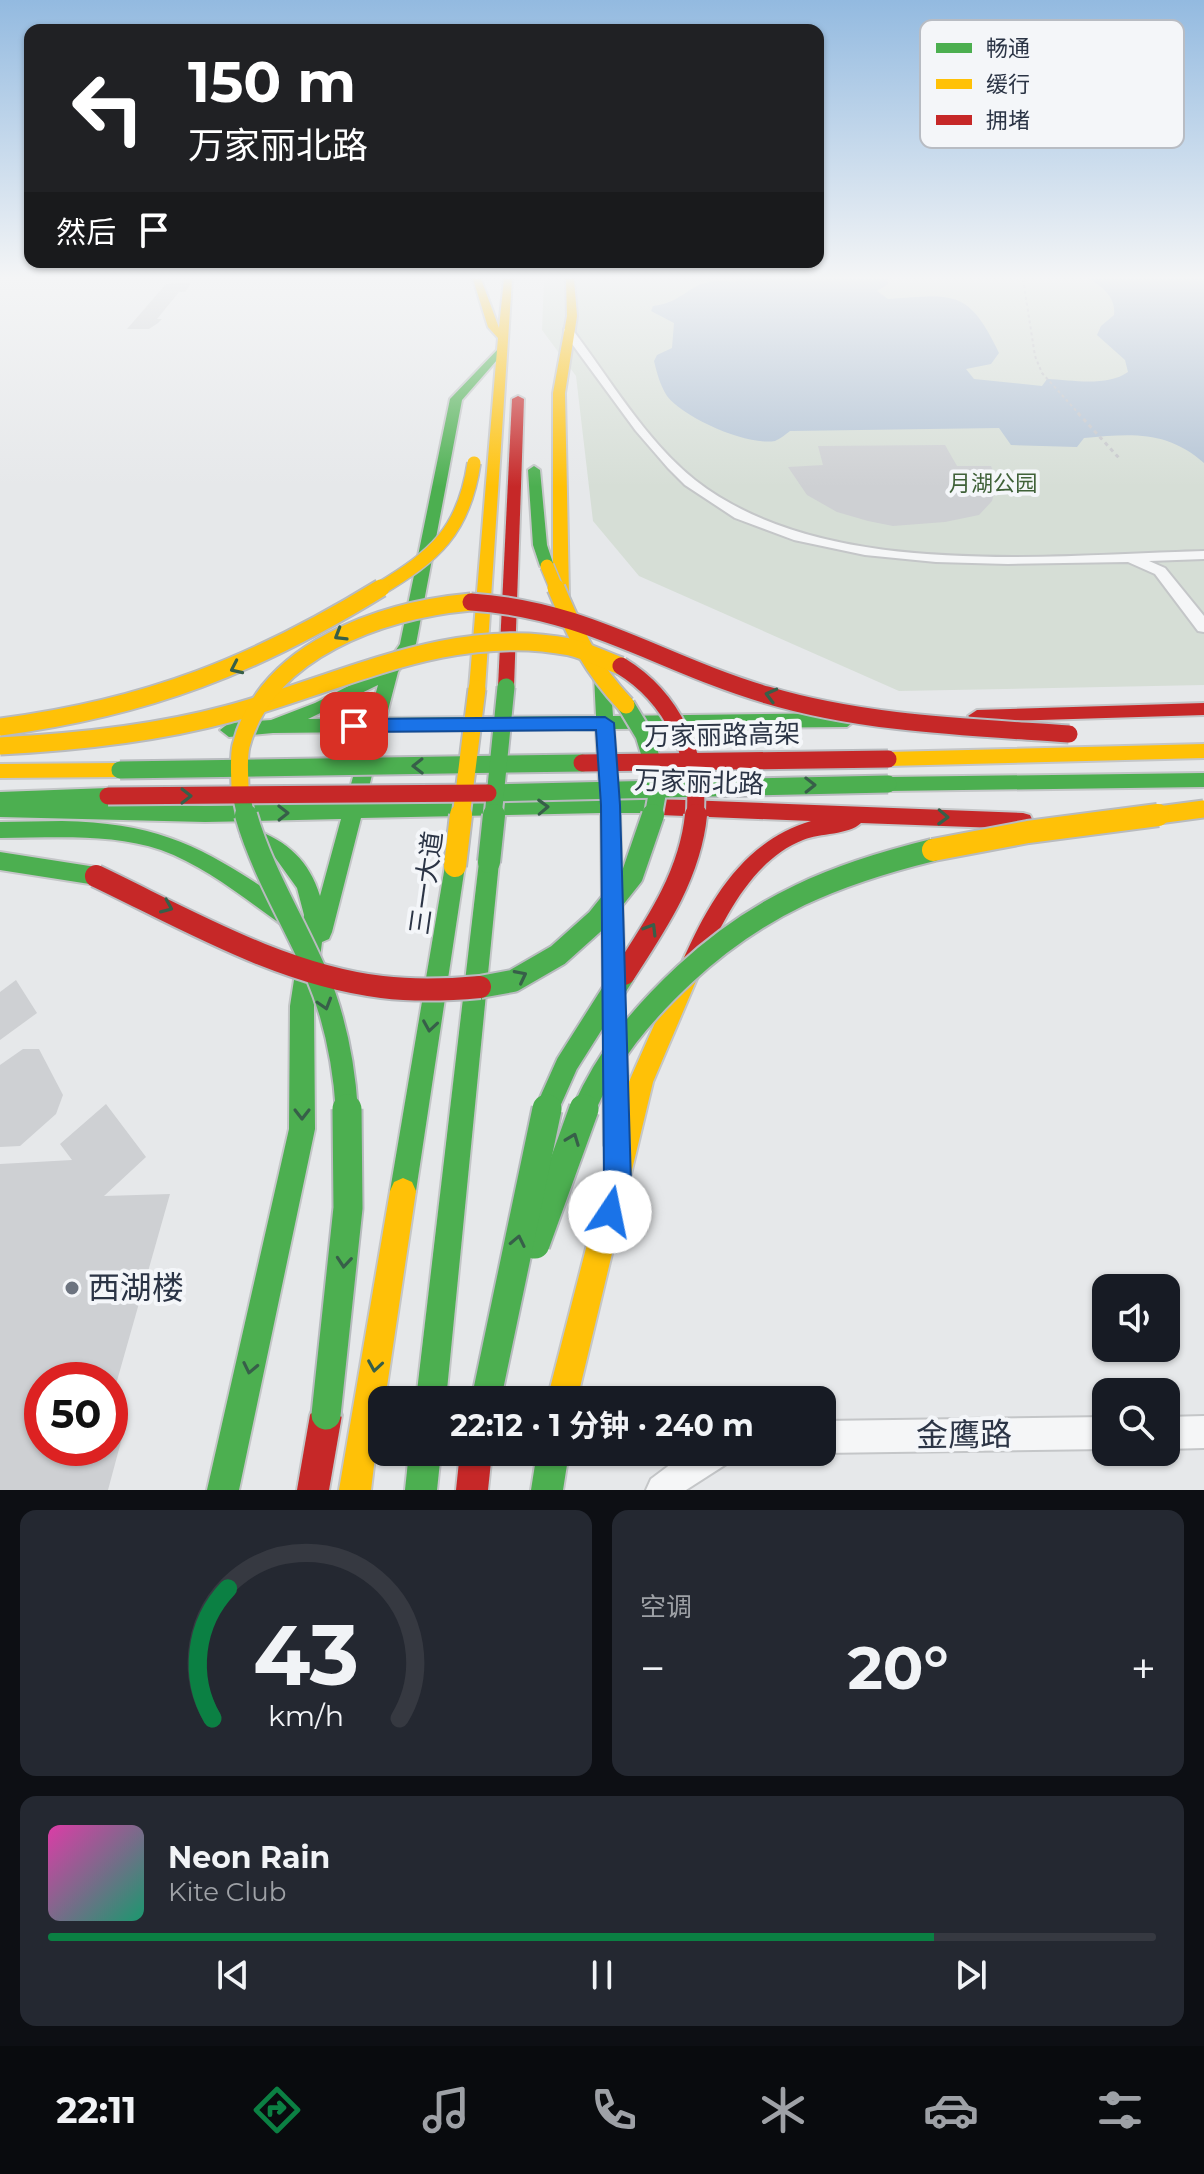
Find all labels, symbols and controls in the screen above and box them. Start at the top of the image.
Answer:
legend [920,20,1184,148]
text: 畅通 [986,35,1030,62]
text: 150 m [188,48,356,116]
icon: left [56,56,160,160]
text: 缓行 [986,71,1030,98]
text: 拥堵 [986,107,1030,134]
text: 万家丽北路 [188,123,368,167]
icon: arrive [132,208,176,252]
text: 然后 [56,214,116,251]
park label: 月湖公园 [949,470,1037,497]
one-way arrow [334,625,349,641]
one-way arrow [230,659,244,675]
one-way arrow [764,688,778,705]
pin [320,692,388,760]
icon: arrive [332,704,376,748]
street label: 万家丽路高架 [644,718,800,752]
one-way arrow [411,757,424,775]
street label: 万家丽北路 [633,764,765,800]
one-way arrow [804,776,817,794]
one-way arrow [180,787,193,805]
one-way arrow [537,798,550,816]
one-way arrow [277,804,290,822]
one-way arrow [937,809,950,826]
street label: 三一大道 [403,829,449,937]
one-way arrow [159,897,173,913]
one-way arrow [641,923,657,937]
one-way arrow [512,970,527,986]
one-way arrow [316,996,332,1010]
one-way arrow [422,1019,439,1033]
one-way arrow [293,1108,311,1121]
one-way arrow [563,1133,580,1147]
position arrow [568,1170,652,1254]
one-way arrow [509,1235,526,1249]
one-way arrow [335,1255,352,1268]
place label: 西湖楼 [88,1268,184,1307]
map controls [1092,1274,1180,1466]
button: sound [1092,1274,1180,1362]
marker: 西湖楼 [63,1279,81,1297]
one-way arrow [367,1359,384,1373]
one-way arrow [242,1361,259,1375]
speed limit sign: 50 [24,1362,128,1466]
button: search [1092,1378,1180,1466]
text: 22:12 · 1 分钟 · 240 m [450,1407,754,1444]
street label: 金鹰路 [916,1414,1012,1455]
text: 空调 [640,1591,692,1623]
text: 43 [253,1604,359,1706]
text: 20° [847,1631,949,1704]
text: − [640,1641,665,1695]
text: + [1131,1641,1156,1695]
text: km/h [268,1698,344,1733]
text: Neon Rain [168,1839,330,1876]
text: Kite Club [168,1876,286,1908]
icon: previous [211,1953,255,1997]
icon: pause [580,1953,624,1997]
icon: next [949,1953,993,1997]
icon: directions [249,2082,305,2138]
icon: music [418,2082,474,2138]
icon: phone [586,2082,642,2138]
icon: climate [755,2082,811,2138]
icon: car [923,2082,979,2138]
icon: filters [1092,2082,1148,2138]
text: 22:11 [56,2088,136,2132]

